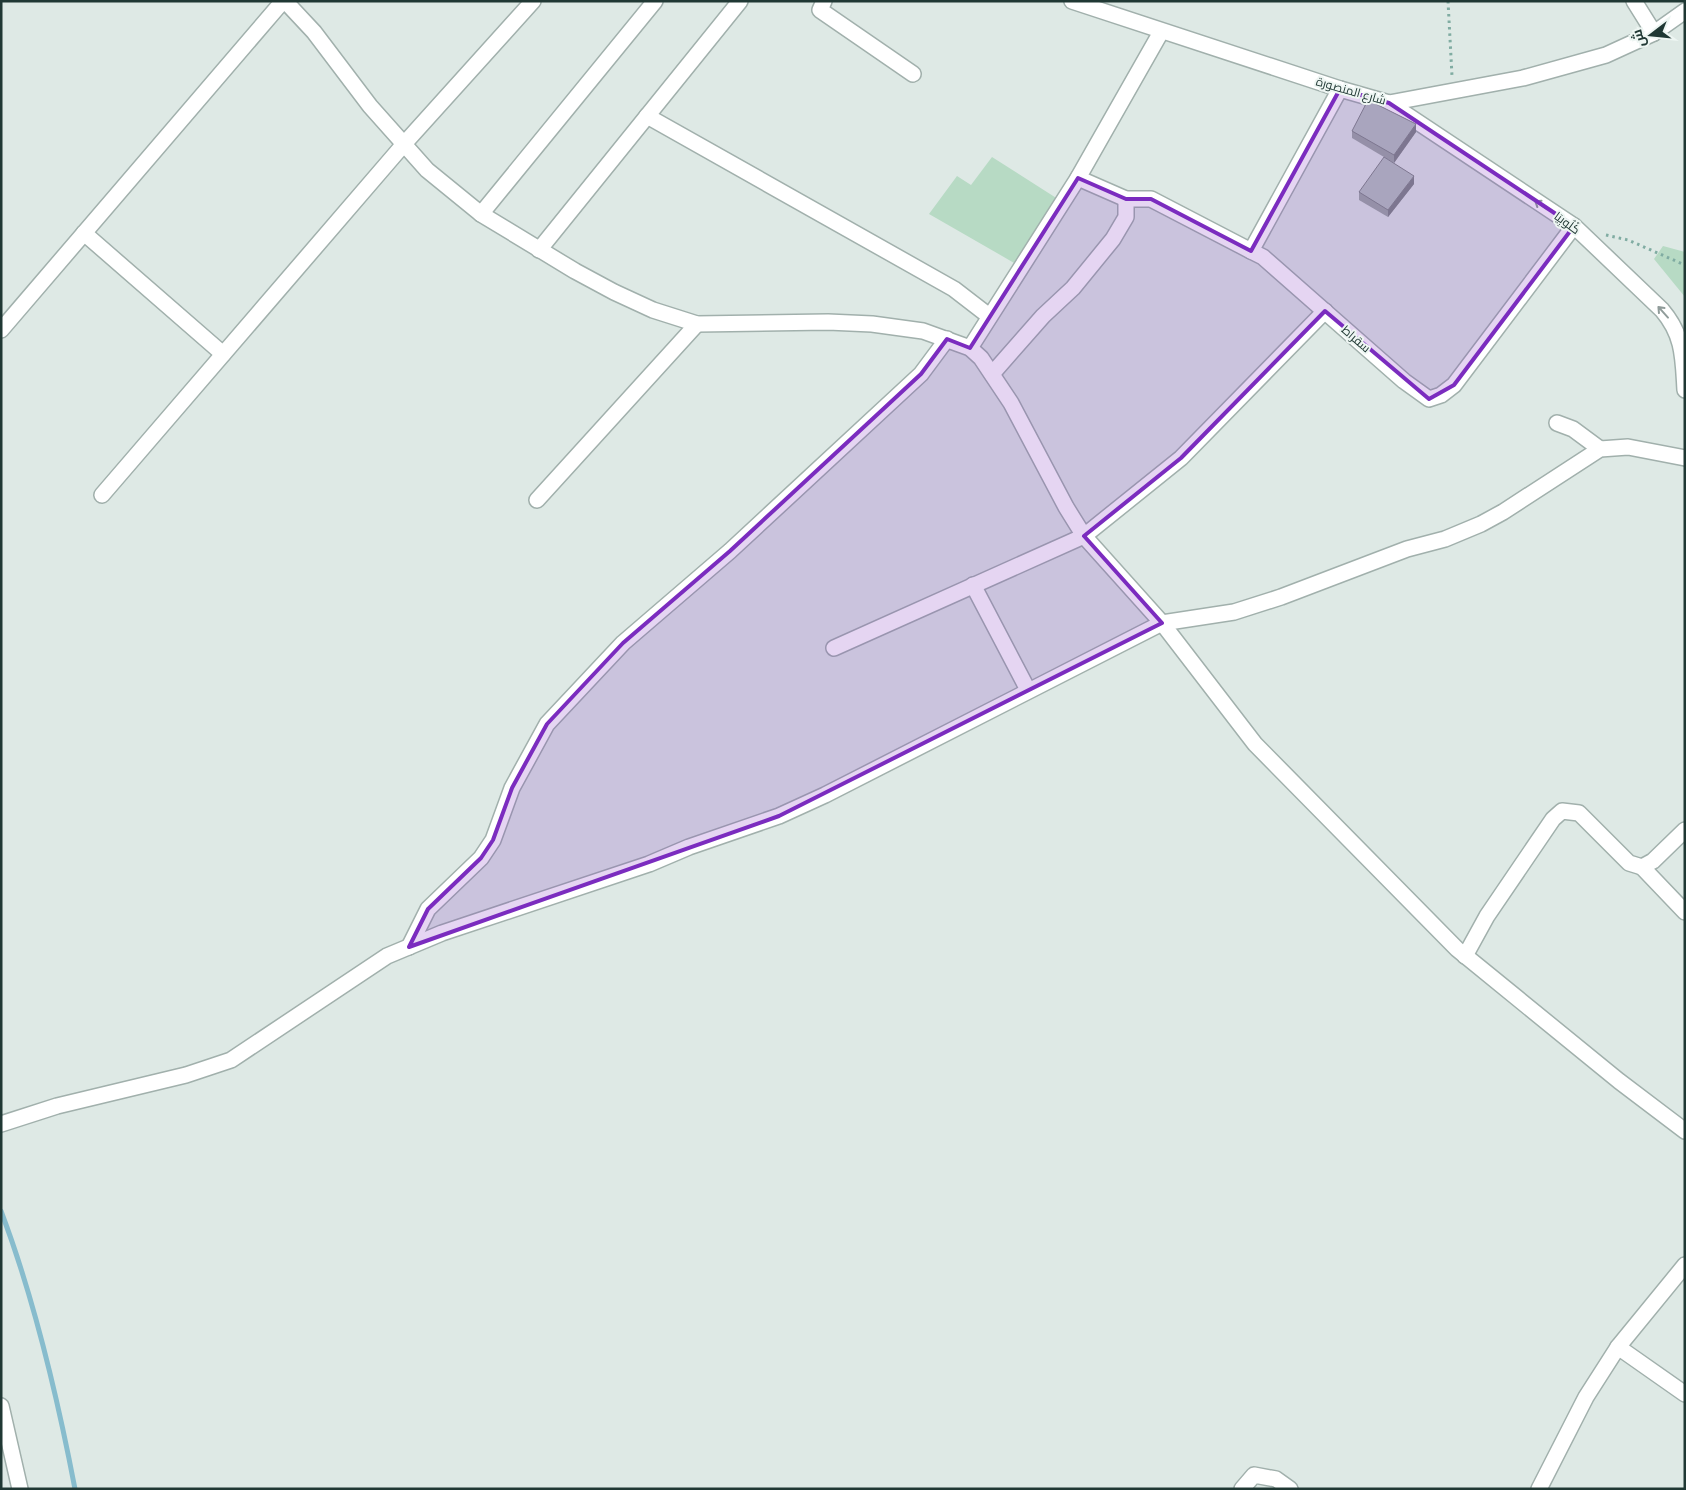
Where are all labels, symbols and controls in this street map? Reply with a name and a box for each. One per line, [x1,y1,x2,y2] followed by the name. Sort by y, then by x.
[1626,10,1676,60] north arrow
[1627,27,1650,50] text: ش
[1314,73,1388,109] street label: شارع المنصورة
[1535,200,1549,210] one-way arrow
[1551,208,1583,237] street label: كْلُوبِيَا
[1657,305,1669,318] one-way arrow
[1339,322,1374,355] street label: سقراط

